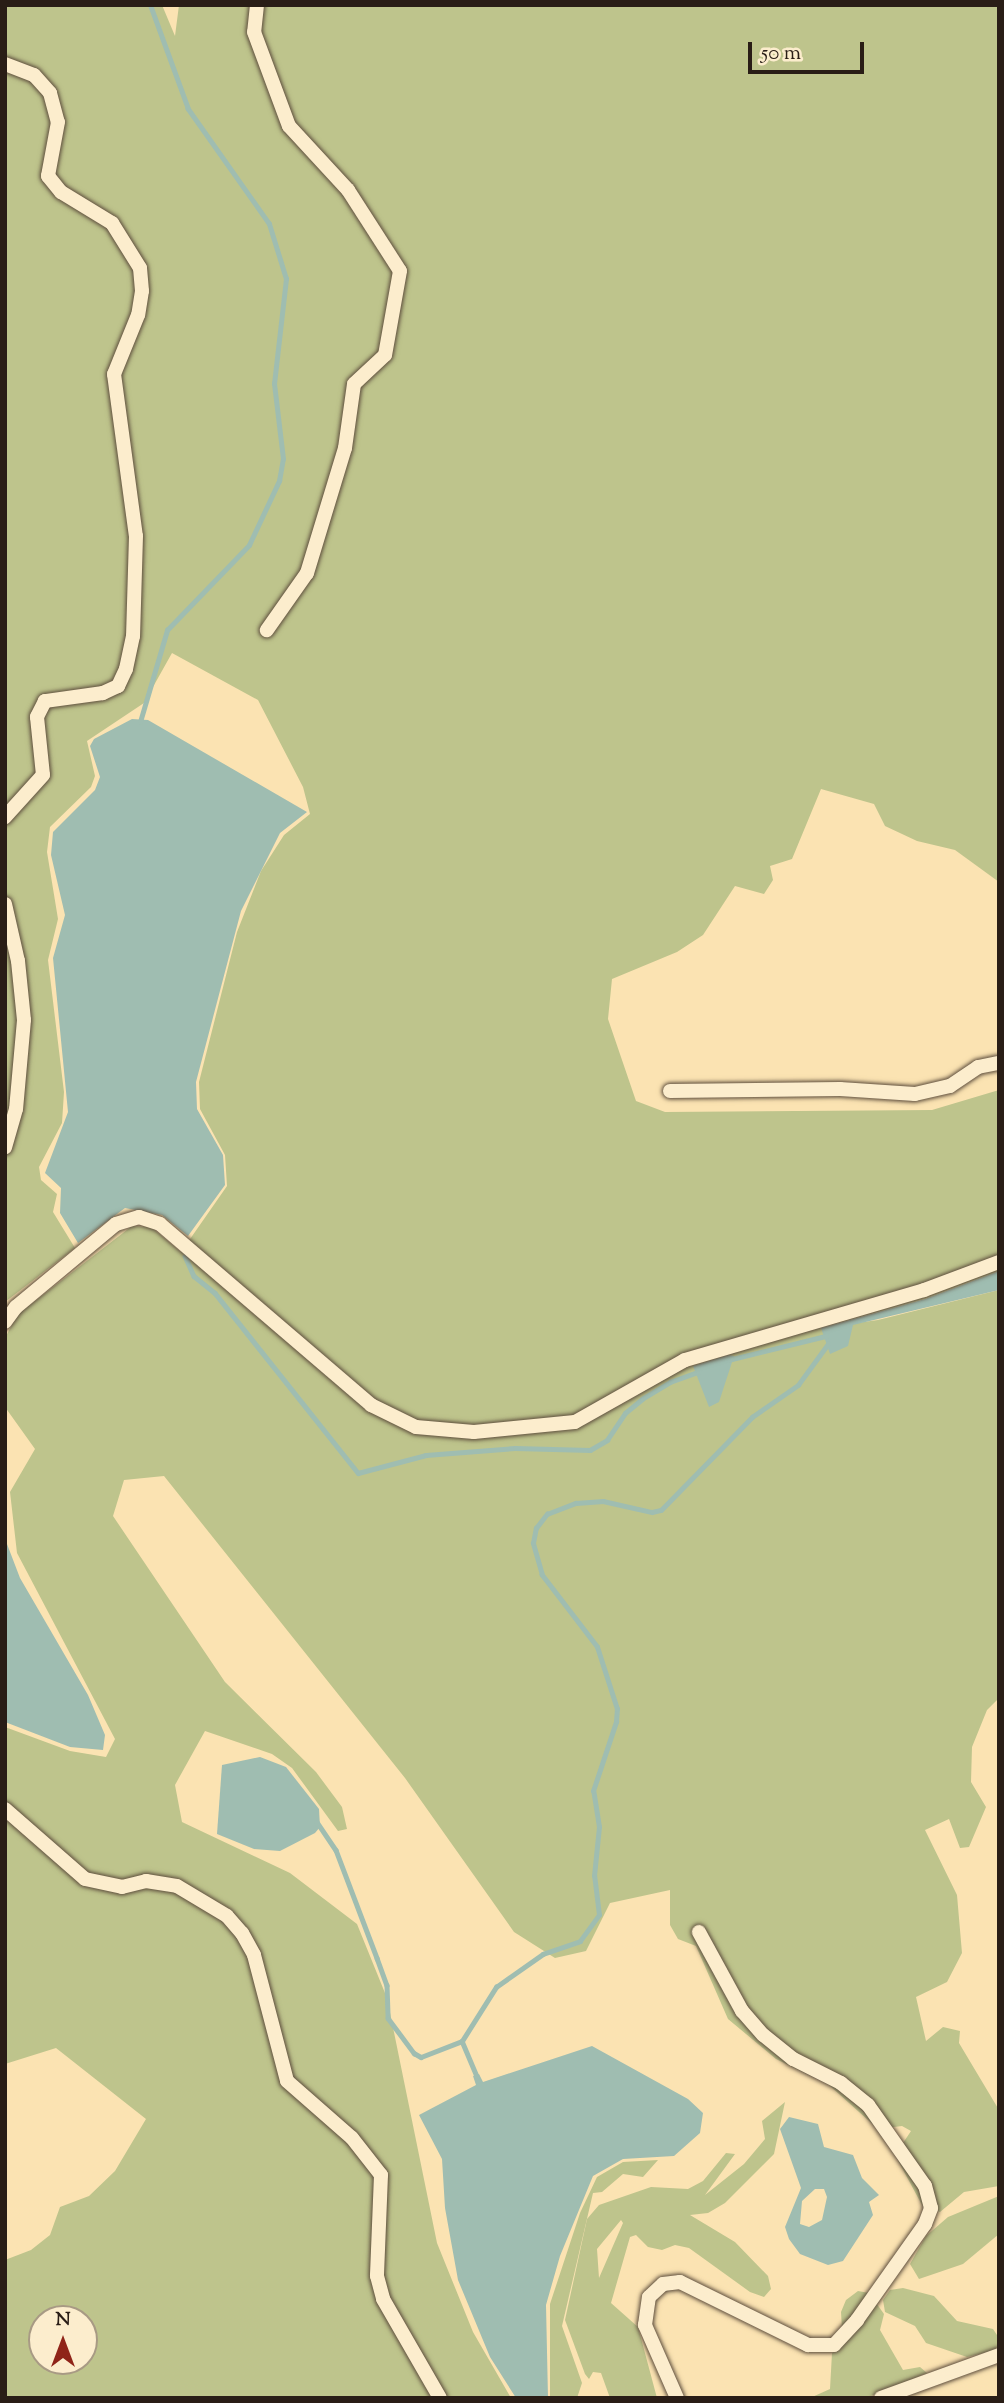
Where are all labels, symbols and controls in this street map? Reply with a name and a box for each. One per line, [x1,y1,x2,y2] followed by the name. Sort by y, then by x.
[752,28,867,72] scale bar
[761,39,801,69] text: 50 m
[28,2305,98,2375] north arrow
[55,2307,71,2334] text: N

